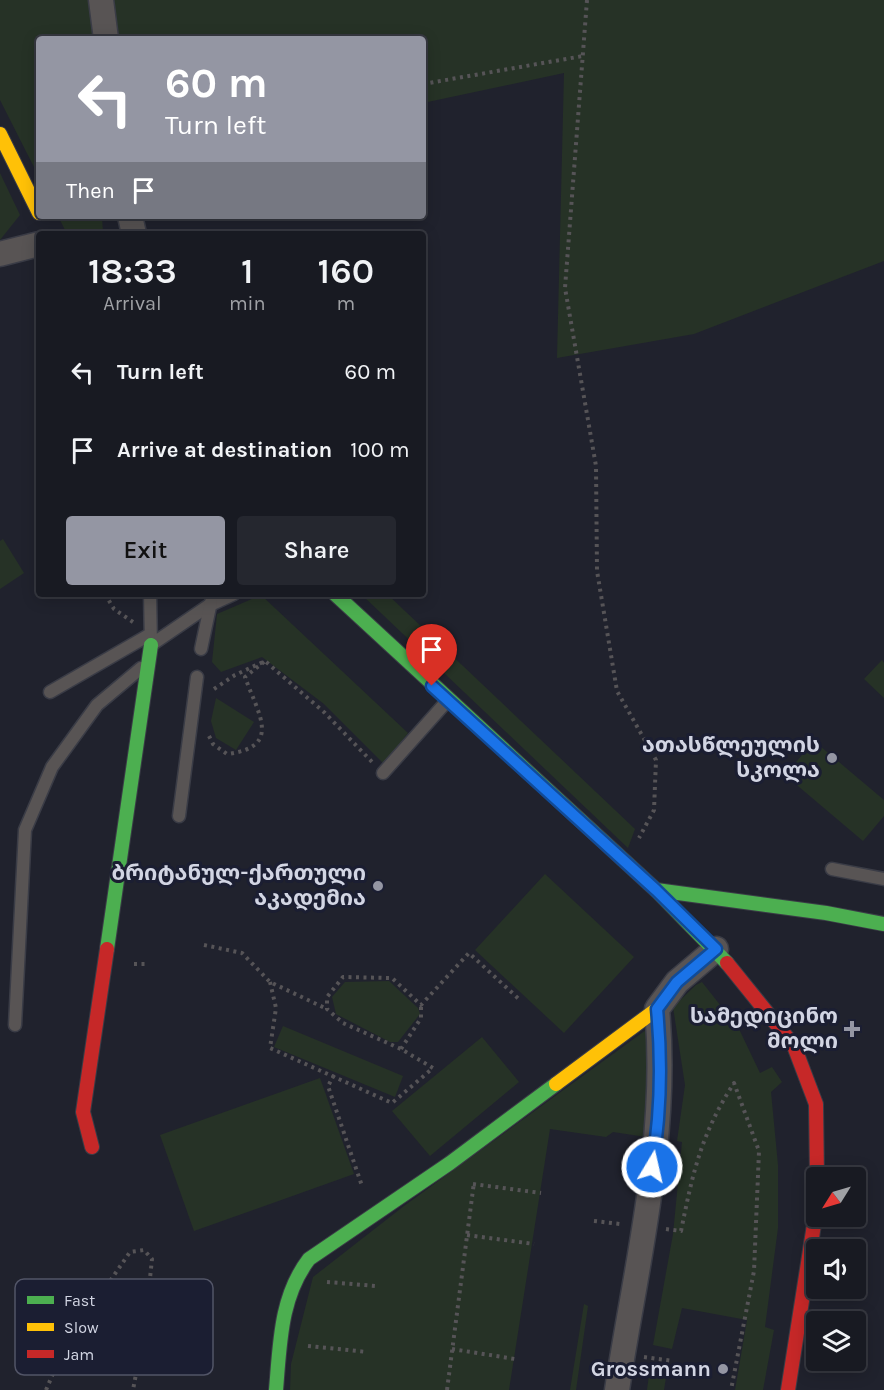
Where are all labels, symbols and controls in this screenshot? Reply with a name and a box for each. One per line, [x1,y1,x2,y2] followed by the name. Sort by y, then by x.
[165,58,268,108] text: 60 m
[66,60,144,138] icon: left
[165,109,266,141] text: Turn left
[127,174,160,207] icon: arrive
[66,178,115,204] text: Then
[88,250,177,292] text: 18:33
[241,250,254,292] text: 1
[318,250,374,292] text: 160
[103,292,162,315] text: Arrival
[229,292,266,315] text: min
[336,292,355,315] text: m
[66,356,99,389] icon: left
[117,359,204,385] text: Turn left
[345,359,396,385] text: 60 m
[66,434,99,467] icon: arrive
[117,437,332,463] text: Arrive at destination
[350,437,410,463] text: 100 m
[66,516,225,585] button: Exit
[237,516,396,585] button: Share
[406,624,457,686] pin
[415,633,448,666] icon: arrive
[642,732,820,783] place label: ათასწლეულის სკოლა
[825,751,839,765] marker: ათასწლეულის სკოლა
[111,860,366,911] place label: ბრიტანულ-ქართული აკადემია
[371,879,385,893] marker: ბრიტანულ-ქართული აკადემია
[690,1003,838,1054] place label: სამედიცინო მოლი
[843,1020,861,1038] marker: სამედიცინო მოლი
[620,1135,684,1199] position arrow
[806,1167,866,1227] north arrow
[806,1167,866,1371] map controls
[806,1239,866,1299] button: sound
[15,1279,213,1375] legend
[64,1291,95,1310] text: Fast
[806,1311,866,1371] button: layers
[64,1318,99,1337] text: Slow
[64,1345,94,1364] text: Jam
[591,1356,711,1382] place label: Grossmann
[716,1362,730,1376] marker: Grossmann

